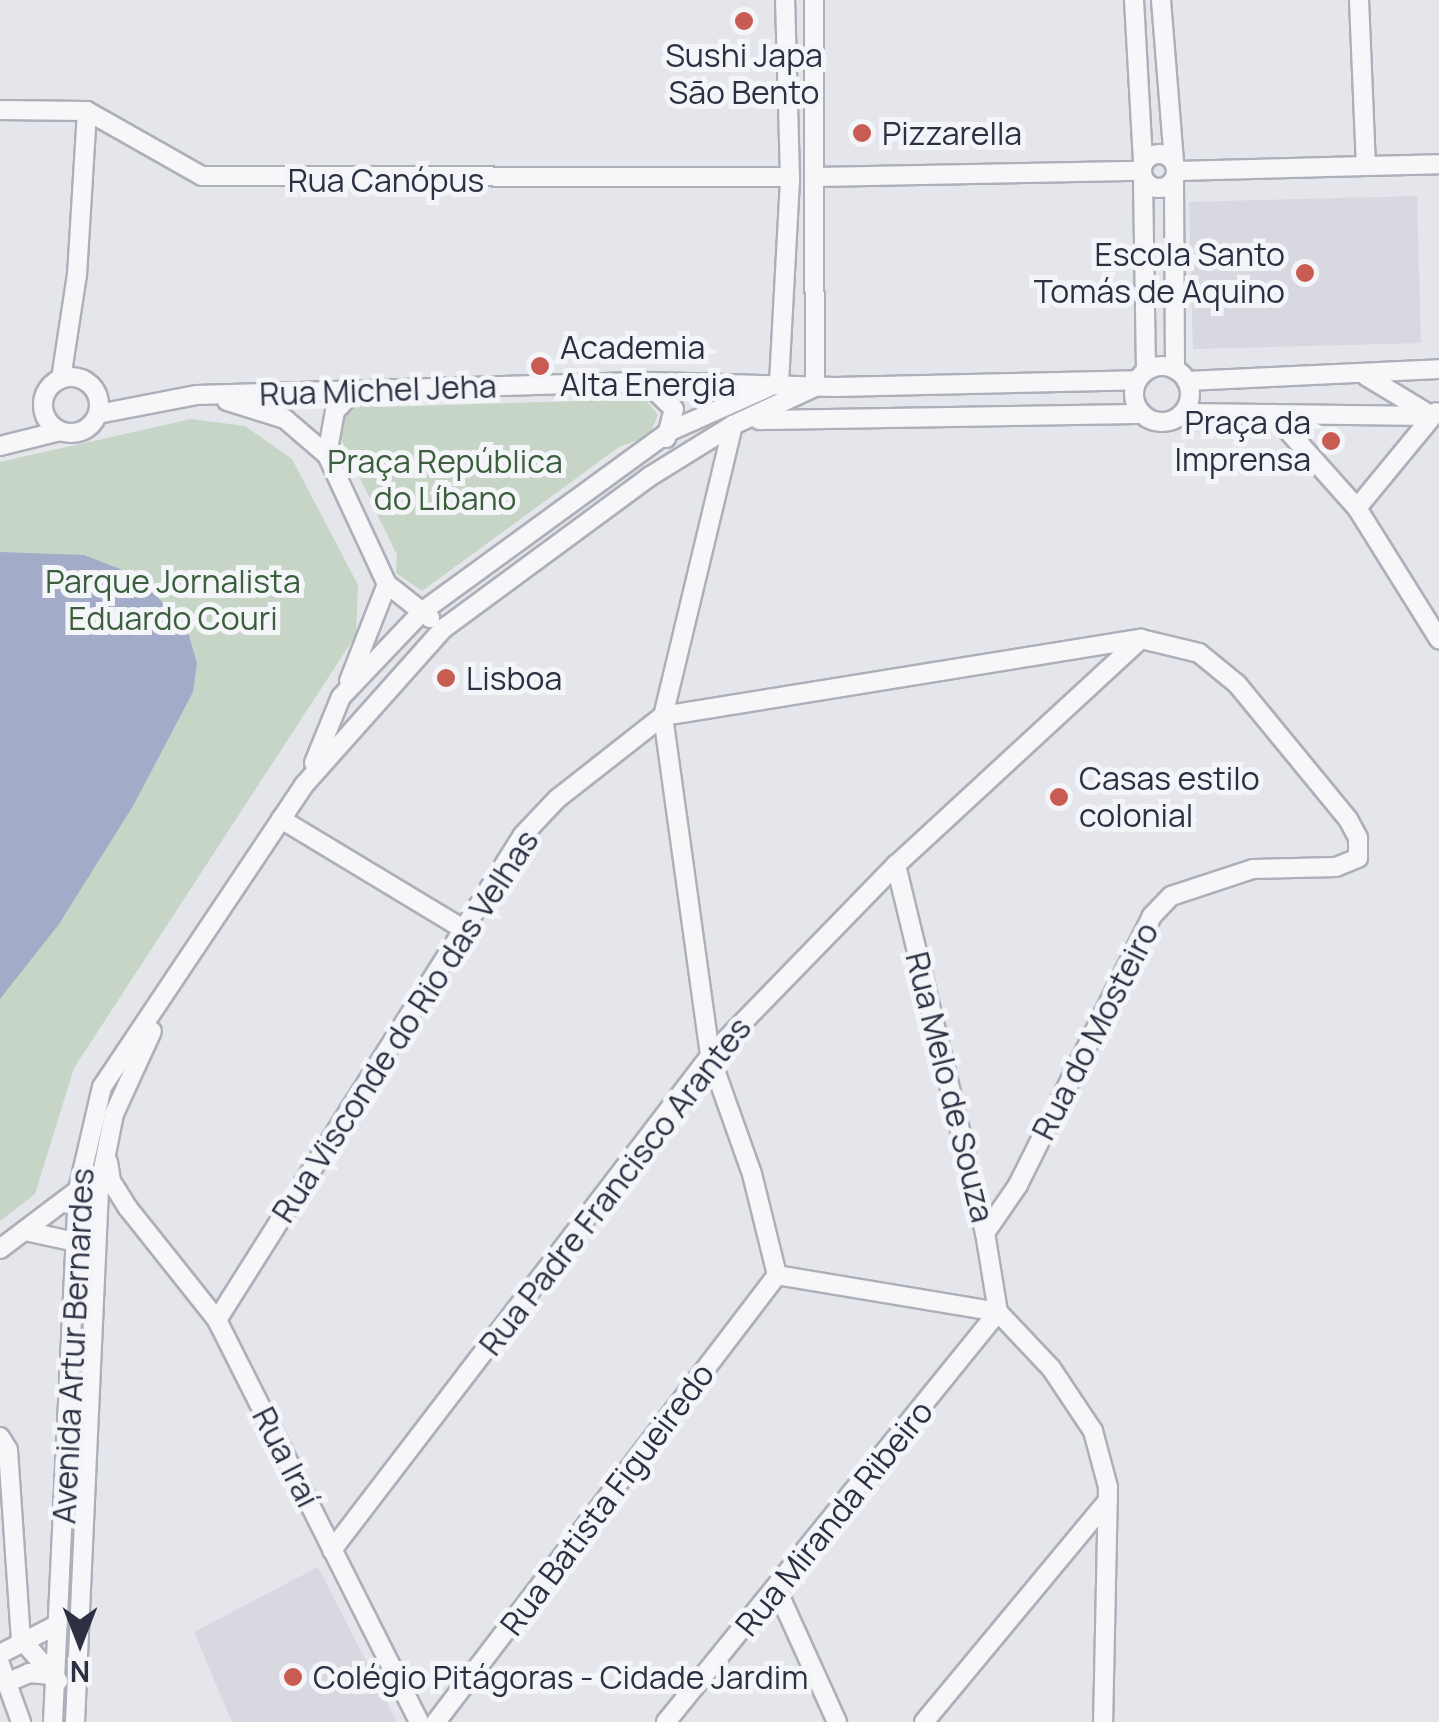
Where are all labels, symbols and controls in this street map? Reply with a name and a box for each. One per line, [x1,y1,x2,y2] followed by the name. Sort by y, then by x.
[733,10,755,32] marker: Sushi Japa São Bento
[665,37,823,112] place label: Sushi Japa São Bento
[882,114,1022,152] place label: Pizzarella
[851,122,873,144] marker: Pizzarella
[288,161,484,199] street label: Rua Canópus
[1034,236,1285,311] place label: Escola Santo Tomás de Aquino
[1294,262,1316,284] marker: Escola Santo Tomás de Aquino
[560,329,736,404] place label: Academia Alta Energia
[529,355,551,377] marker: Academia Alta Energia
[259,367,497,413] street label: Rua Michel Jeha
[1174,404,1311,479] place label: Praça da Imprensa
[1320,430,1342,452] marker: Praça da Imprensa
[327,443,563,518] park label: Praça República do Líbano
[45,563,301,638] park label: Parque Jornalista Eduardo Couri
[466,659,562,697] place label: Lisboa
[435,667,457,689] marker: Lisboa
[1079,760,1260,835] place label: Casas estilo colonial
[1048,786,1070,808] marker: Casas estilo colonial
[264,823,546,1229] street label: Rua Visconde do Rio das Velhas
[1024,916,1166,1146] street label: Rua do Mosteiro
[898,948,1002,1226] street label: Rua Melo de Souza
[471,1009,759,1363] street label: Rua Padre Francisco Arantes
[45,1167,101,1525] street label: Avenida Artur Bernardes
[492,1356,722,1642] street label: Rua Batista Figueiredo
[727,1393,941,1643] street label: Rua Miranda Ribeiro
[245,1401,327,1513] street label: Rua Iraí
[30,1592,130,1692] north arrow
[70,1653,90,1691] text: N
[313,1658,808,1696] place label: Colégio Pitágoras - Cidade Jardim
[282,1666,304,1688] marker: Colégio Pitágoras - Cidade Jardim

